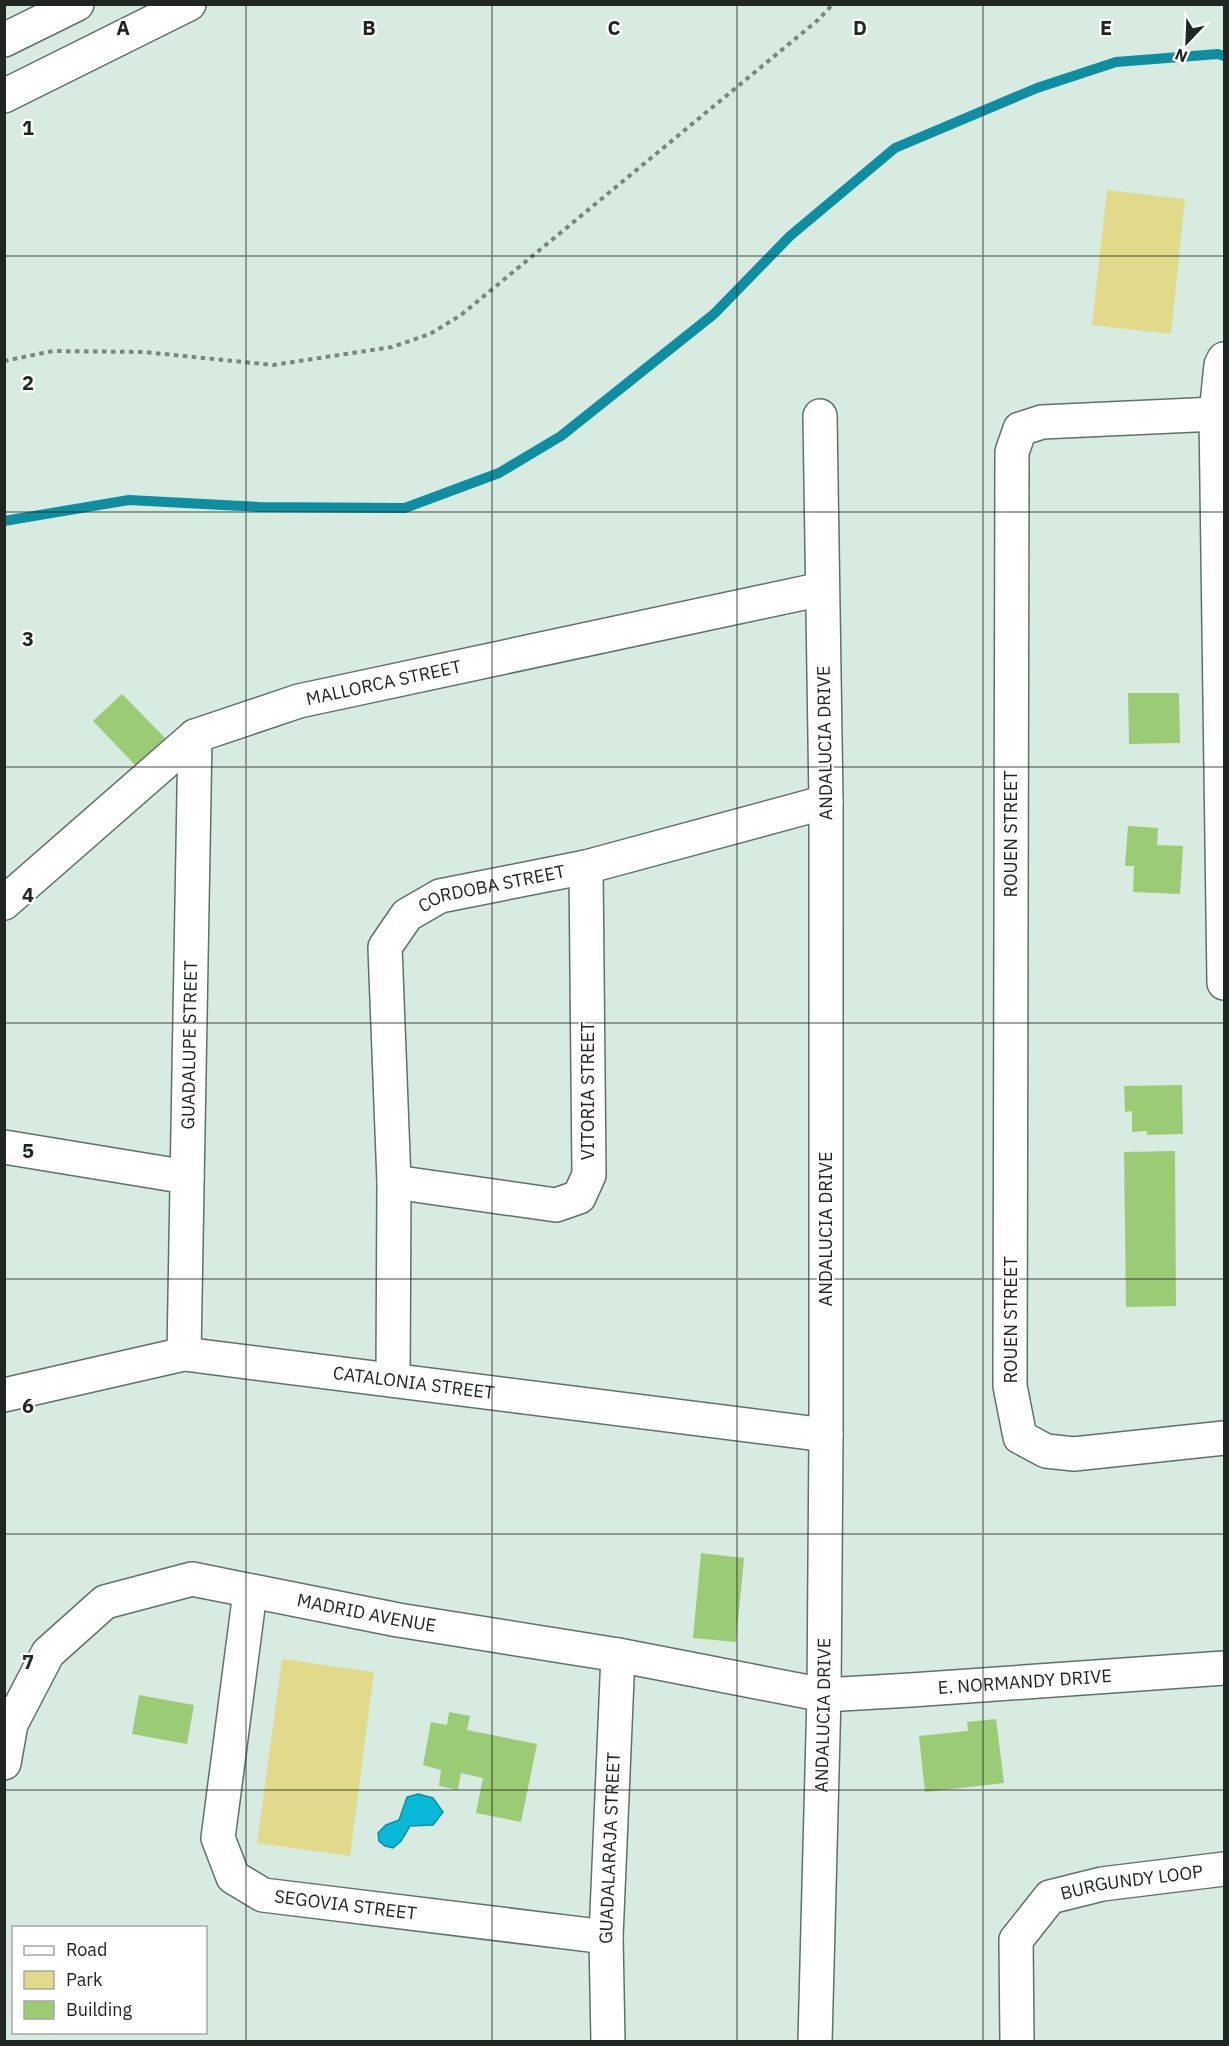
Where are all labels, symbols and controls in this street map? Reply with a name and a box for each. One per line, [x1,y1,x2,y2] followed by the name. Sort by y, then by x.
[1157,12,1217,72] north arrow
[116,14,130,41] text: A
[362,14,376,41] text: B
[607,14,621,41] text: C
[853,14,867,41] text: D
[1100,14,1112,41] text: E
[1172,44,1190,67] text: N
[22,114,34,141] text: 1
[22,369,34,396] text: 2
[22,625,34,652] text: 3
[304,655,463,710] street label: MALLORCA STREET
[812,665,837,821] street label: ANDALUCIA DRIVE
[999,770,1022,898] street label: ROUEN STREET
[414,859,567,917] street label: CORDOBA STREET
[22,881,34,908] text: 4
[176,960,202,1130] street label: GUADALUPE STREET
[576,1022,599,1160] street label: VITORIA STREET
[22,1137,34,1164] text: 5
[814,1152,837,1306] street label: ANDALUCIA DRIVE
[999,1256,1022,1384] street label: ROUEN STREET
[332,1361,496,1404] street label: CATALONIA STREET
[22,1392,34,1419] text: 6
[295,1588,438,1637] street label: MADRID AVENUE
[809,1638,835,1793] street label: ANDALUCIA DRIVE
[22,1648,34,1675] text: 7
[937,1664,1112,1699] street label: E. NORMANDY DRIVE
[594,1752,625,1944] street label: GUADALARAJA STREET
[1058,1860,1204,1905] street label: BURGUNDY LOOP
[273,1884,418,1925] street label: SEGOVIA STREET
[12,1926,207,2034] legend
[66,1938,107,1961] text: Road
[66,1968,103,1991] text: Park
[66,1998,133,2021] text: Building

